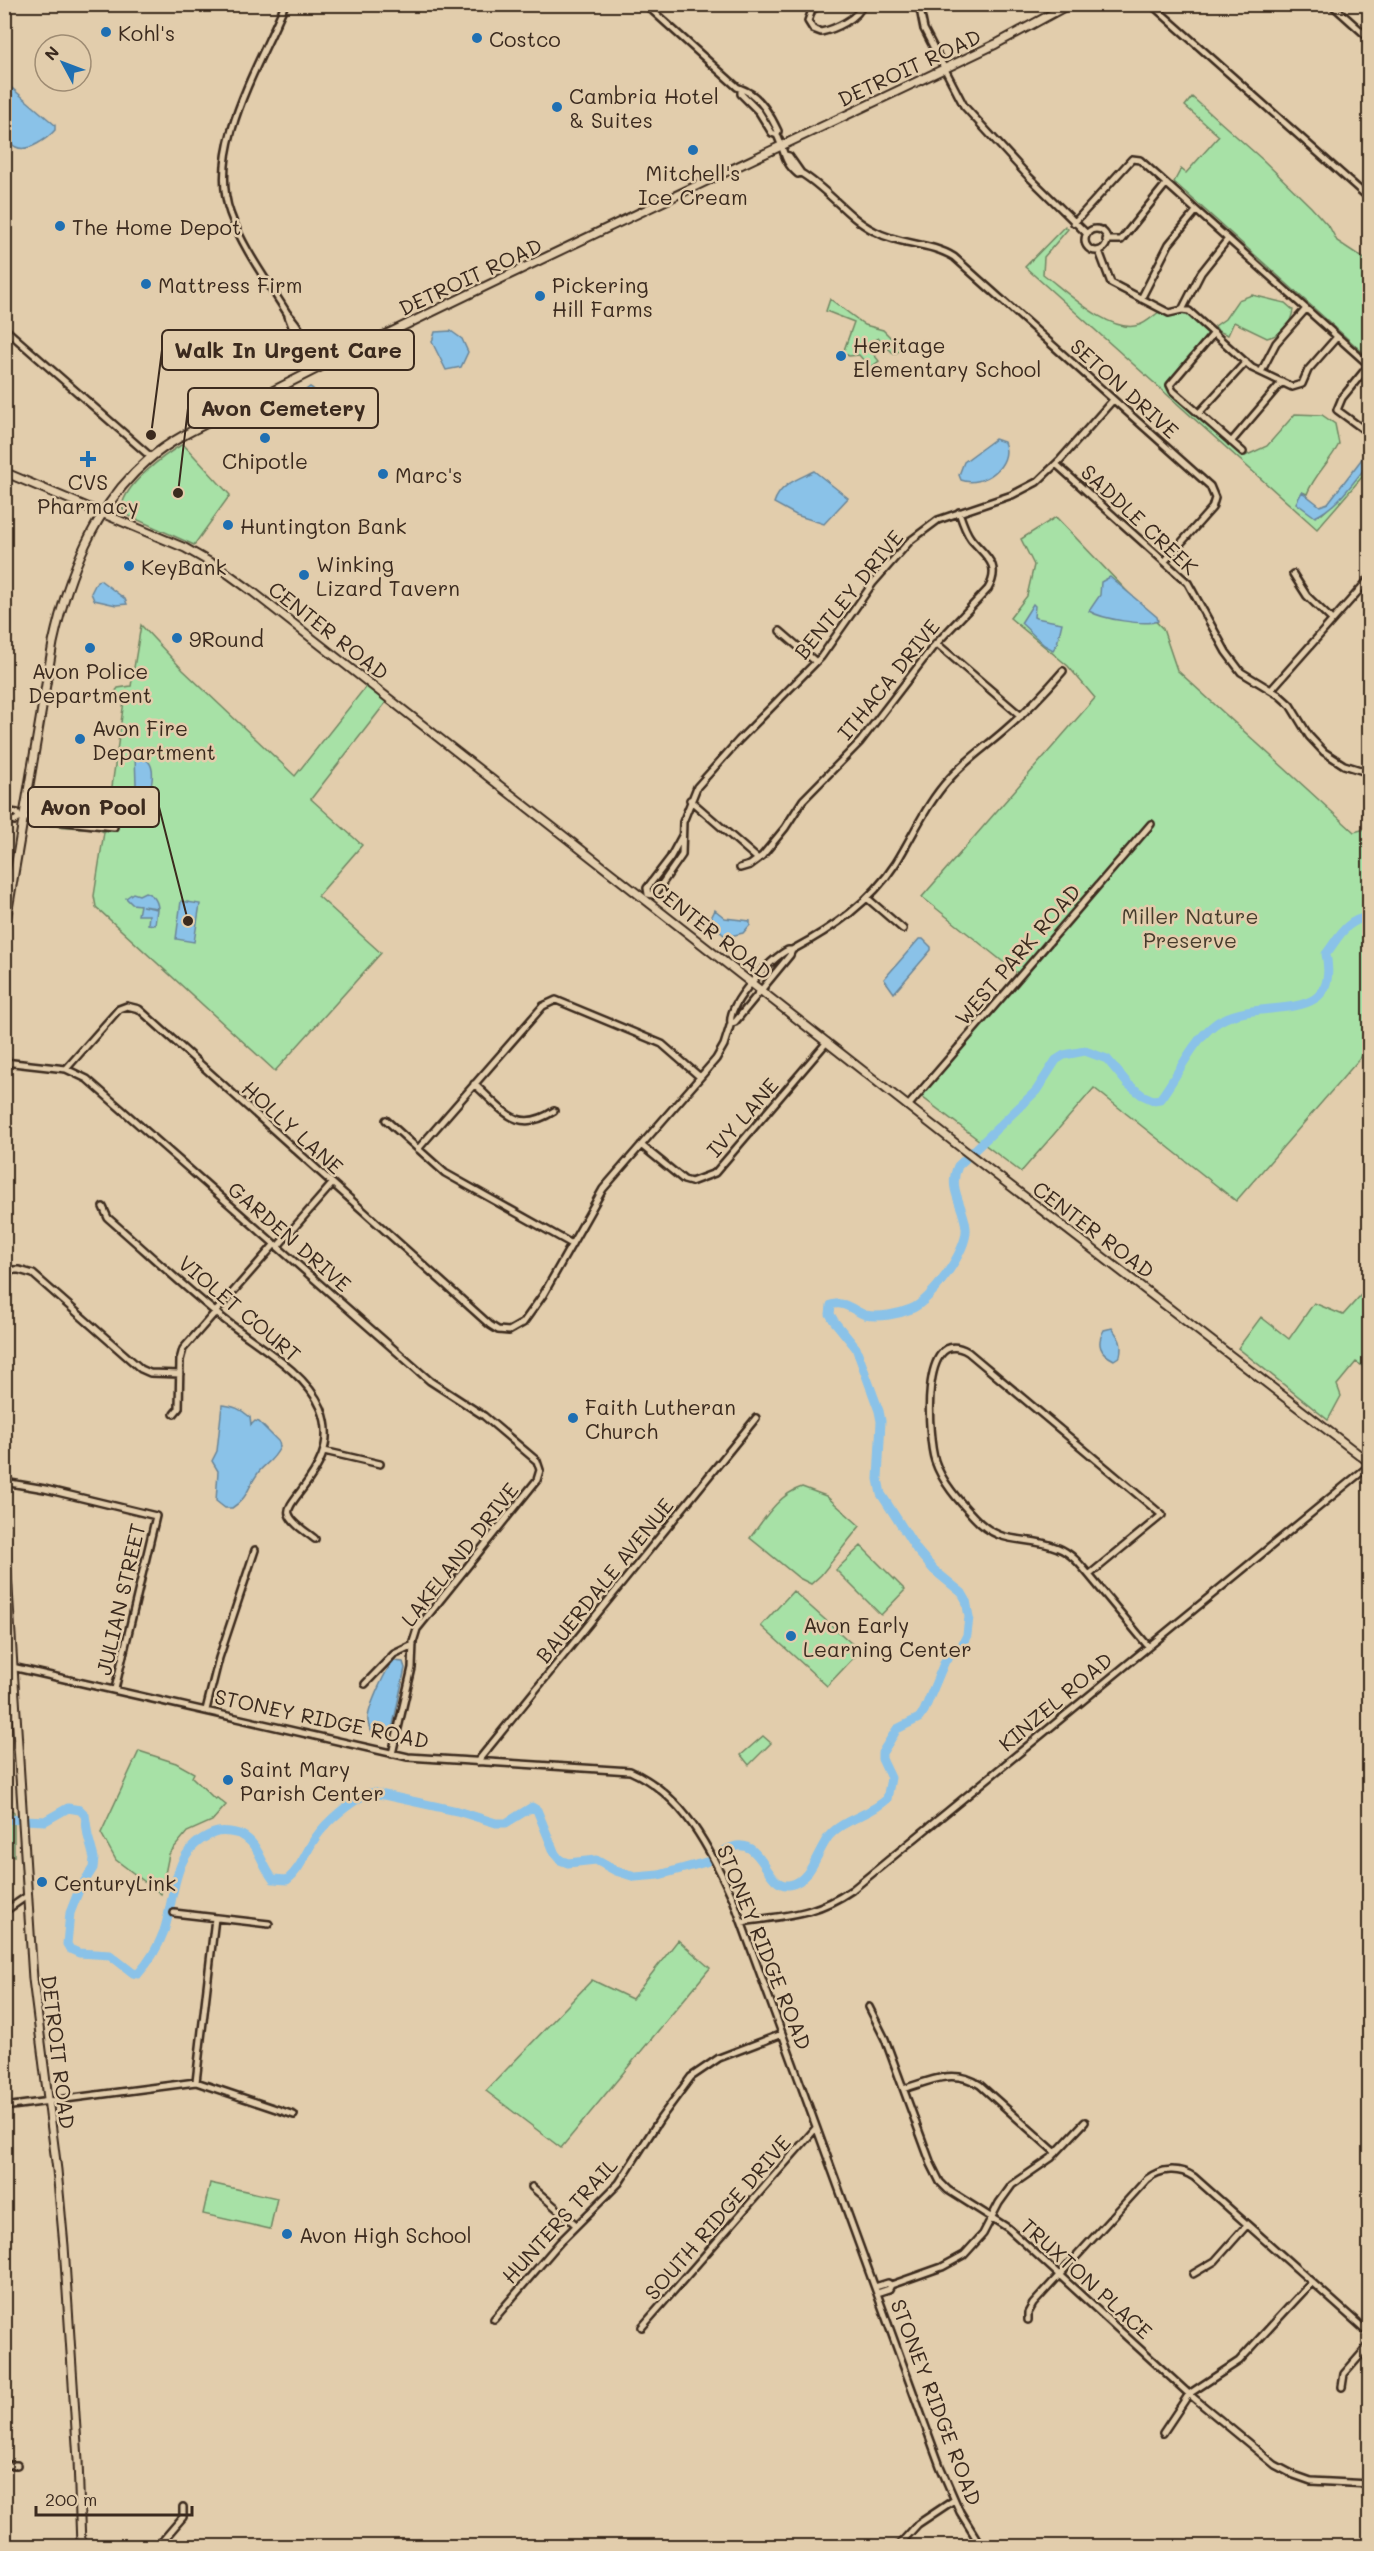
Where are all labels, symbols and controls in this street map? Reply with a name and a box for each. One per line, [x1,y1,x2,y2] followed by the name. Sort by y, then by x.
[118,19,175,46] place label: Kohl's
[833,22,985,112] street label: DETROIT ROAD
[99,25,113,39] marker: Kohl's
[489,25,561,52] place label: Costco
[470,31,484,45] marker: Costco
[33,33,93,93] north arrow
[39,41,63,64] text: N
[569,82,719,133] place label: Cambria Hotel & Suites
[550,100,564,114] marker: Cambria Hotel & Suites
[686,143,700,157] marker: Mitchell's Ice Cream
[638,159,748,210] place label: Mitchell's Ice Cream
[72,213,241,240] place label: The Home Depot
[53,219,67,233] marker: The Home Depot
[394,231,546,321] street label: DETROIT ROAD
[158,271,302,298] place label: Mattress Firm
[552,271,653,322] place label: Pickering Hill Farms
[139,277,153,291] marker: Mattress Firm
[533,289,547,303] marker: Pickering Hill Farms
[162,330,414,370] callout: Walk In Urgent Care
[853,331,1041,382] place label: Heritage Elementary School
[1065,332,1185,444] street label: SETON DRIVE
[174,335,402,364] text: Walk In Urgent Care
[834,349,848,363] marker: Heritage Elementary School
[188,388,378,428] callout: Avon Cemetery
[200,393,366,422] text: Avon Cemetery
[258,431,272,445] marker: Chipotle
[222,447,308,474] place label: Chipotle
[81,452,95,466] marker: CVS Pharmacy
[1076,458,1204,580] street label: SADDLE CREEK
[395,461,463,488] place label: Marc's
[376,467,390,481] marker: Marc's
[37,468,139,519] place label: CVS Pharmacy
[240,512,407,539] place label: Huntington Bank
[221,518,235,532] marker: Huntington Bank
[788,524,908,664] street label: BENTLEY DRIVE
[316,550,460,601] place label: Winking Lizard Tavern
[141,553,227,580] place label: KeyBank
[122,559,136,573] marker: KeyBank
[297,568,311,582] marker: Winking Lizard Tavern
[263,575,395,685] street label: CENTER ROAD
[831,613,945,745] street label: ITHACA DRIVE
[189,625,264,652] place label: 9Round
[170,631,184,645] marker: 9Round
[83,641,97,655] marker: Avon Police Department
[28,657,152,708] place label: Avon Police Department
[92,714,216,765] place label: Avon Fire Department
[73,732,87,746] marker: Avon Fire Department
[28,787,159,827] callout: Avon Pool
[40,792,146,821] text: Avon Pool
[646,875,778,985] street label: CENTER ROAD
[948,878,1086,1030] street label: WEST PARK ROAD
[1122,902,1258,953] park label: Miller Nature Preserve
[700,1072,784,1162] street label: IVY LANE
[237,1074,349,1180] street label: HOLLY LANE
[1028,1174,1160,1284] street label: CENTER ROAD
[223,1175,357,1297] street label: GARDEN DRIVE
[173,1249,307,1367] street label: VIOLET COURT
[585,1393,736,1444] place label: Faith Lutheran Church
[566,1411,580,1425] marker: Faith Lutheran Church
[394,1477,524,1631] street label: LAKELAND DRIVE
[529,1492,679,1668] street label: BAUERDALE AVENUE
[89,1520,151,1678] street label: JULIAN STREET
[803,1611,972,1662] place label: Avon Early Learning Center
[784,1629,798,1643] marker: Avon Early Learning Center
[993,1646,1117,1756] street label: KINZEL ROAD
[212,1682,432,1754] street label: STONEY RIDGE ROAD
[240,1755,384,1806] place label: Saint Mary Parish Center
[221,1773,235,1787] marker: Saint Mary Parish Center
[712,1841,818,2053] street label: STONEY RIDGE ROAD
[54,1869,176,1896] place label: CenturyLink
[35,1875,49,1889] marker: CenturyLink
[36,1973,82,2131] street label: DETROIT ROAD
[638,2129,796,2305] street label: SOUTH RIDGE DRIVE
[495,2151,623,2289] street label: HUNTERS TRAIL
[1016,2212,1158,2344] street label: TRUXTON PLACE
[299,2221,472,2248] place label: Avon High School
[280,2227,294,2241] marker: Avon High School
[885,2295,989,2509] street label: STONEY RIDGE ROAD
[36,2479,192,2517] scale bar
[45,2487,97,2511] text: 200 m

